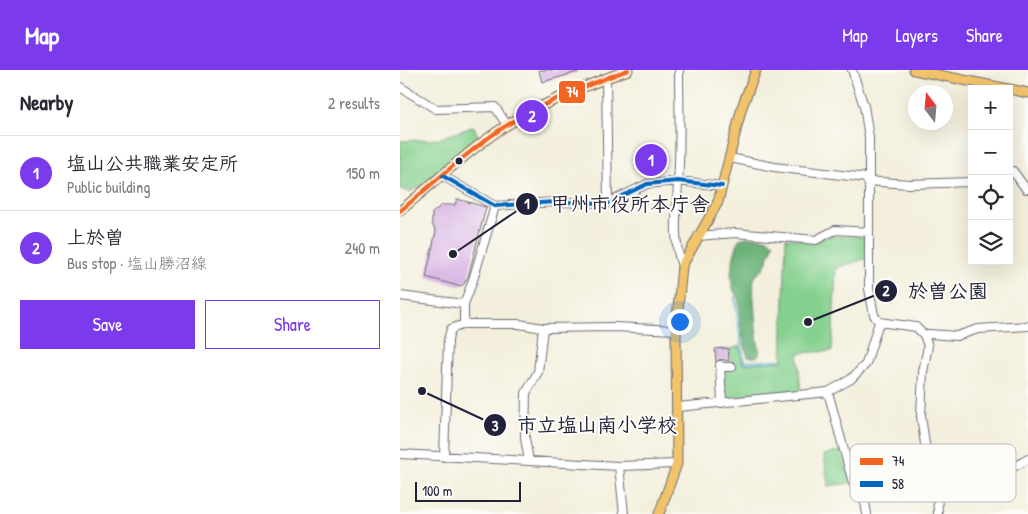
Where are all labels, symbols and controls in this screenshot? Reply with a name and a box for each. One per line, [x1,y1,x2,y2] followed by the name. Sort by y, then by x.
[25,19,59,51] text: Map
[842,23,868,48] text: Map
[896,23,938,48] text: Layers
[966,23,1003,48] text: Share
[558,80,586,104] line badge: 74
[565,82,579,101] text: 74
[908,85,953,130] north arrow
[968,85,1013,265] map controls
[968,85,1013,130] button: +
[20,88,73,117] text: Nearby
[328,92,380,114] text: 2 results
[516,97,548,135] pin: 2
[968,130,1013,175] button: −
[635,141,667,179] pin: 1
[67,150,238,176] text: 塩山公共職業安定所
[454,156,464,166] unlabelled marker
[33,162,39,184] text: 1
[346,162,380,184] text: 150 m
[968,175,1013,220] button: locate
[67,176,150,198] text: Public building
[515,187,720,222] callout: 甲州市役所本庁舎
[550,190,710,217] text: 甲州市役所本庁舎
[524,193,530,214] text: 1
[968,220,1013,265] button: layers
[67,224,124,250] text: 上於曽
[32,237,40,259] text: 2
[345,237,380,259] text: 240 m
[67,252,207,274] text: Bus stop · 塩山勝沼線
[873,273,998,308] callout: 於曽公園
[908,277,988,304] text: 於曽公園
[882,280,890,301] text: 2
[20,300,195,349] button: Save
[205,300,380,349] button: Share
[667,309,693,335] your location
[482,408,687,443] callout: 市立塩山南小学校
[517,411,677,438] text: 市立塩山南小学校
[492,415,499,436] text: 3
[850,444,1016,502] legend
[892,451,904,470] text: 74
[892,474,904,493] text: 58
[415,479,521,502] scale bar
[422,481,452,500] text: 100 m

